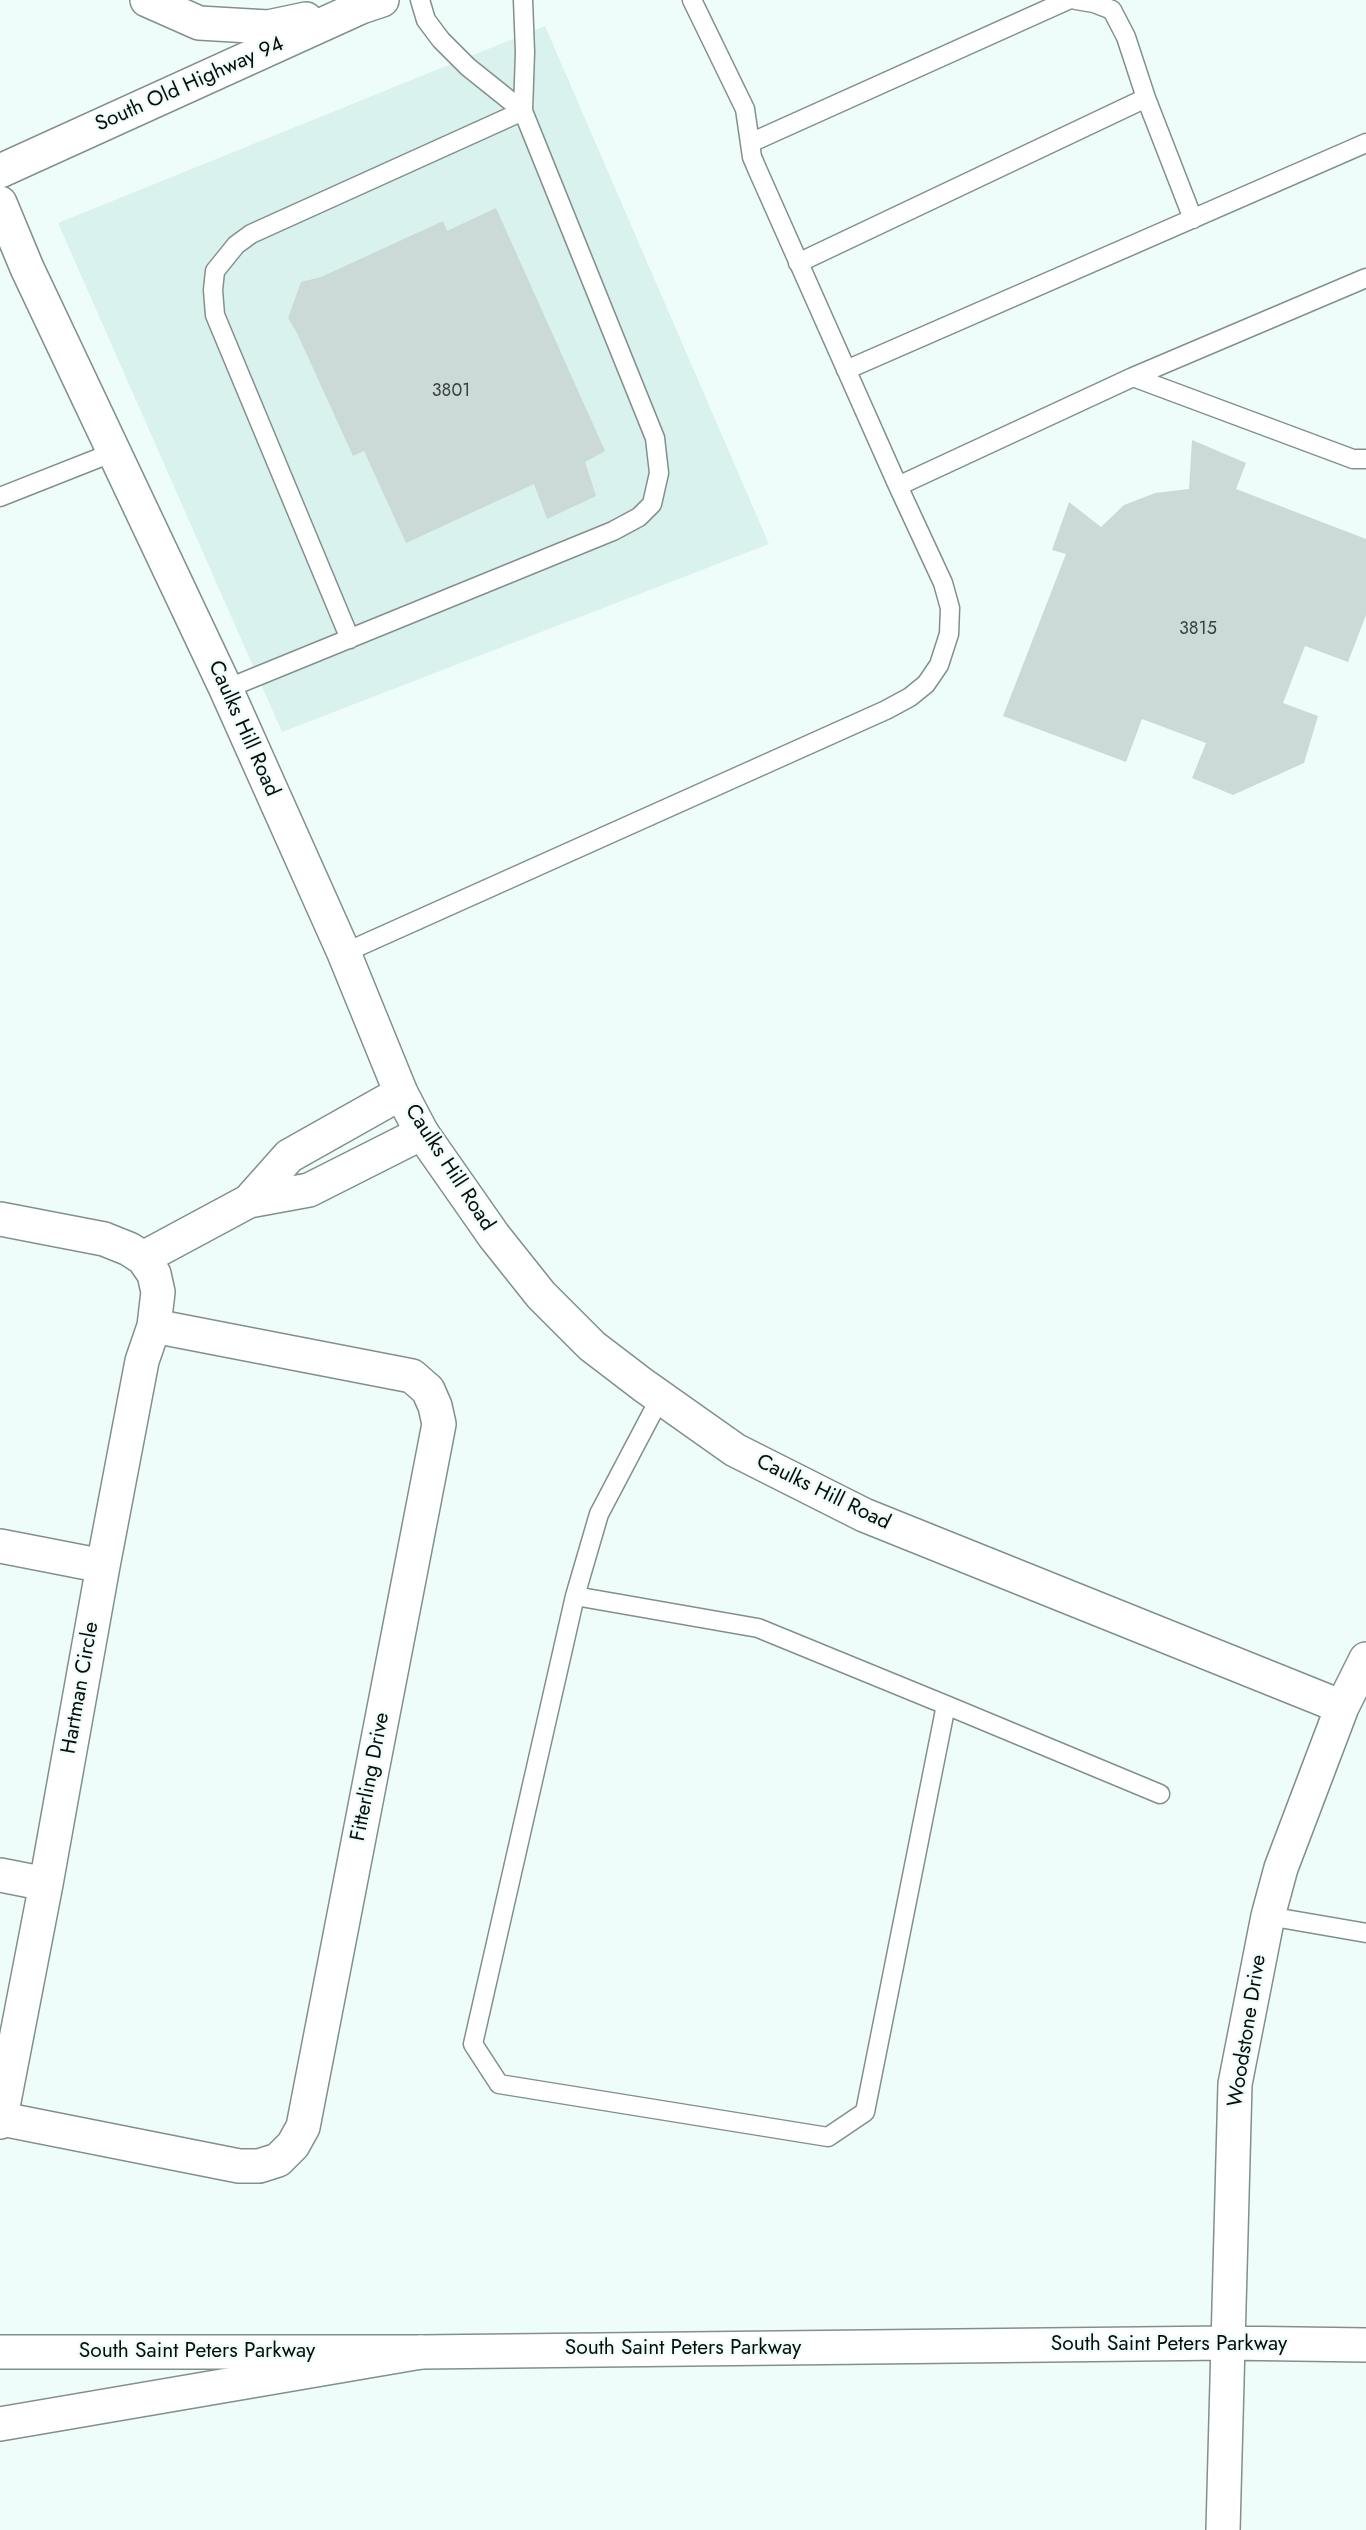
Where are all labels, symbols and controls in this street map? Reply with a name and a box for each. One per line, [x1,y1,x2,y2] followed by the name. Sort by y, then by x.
[92,32,288,138] street label: South Old Highway 94
[432,381,470,403] house number: 3801
[1179,619,1217,641] house number: 3815
[202,657,284,801] street label: Caulks Hill Road
[399,1100,499,1236] street label: Caulks Hill Road
[752,1450,894,1536] street label: Caulks Hill Road
[57,1620,105,1756] street label: Hartman Circle
[346,1711,396,1843] street label: Fitterling Drive
[1224,1953,1272,2109] street label: Woodstone Drive
[1051,2332,1287,2358] street label: South Saint Peters Parkway
[565,2336,801,2362] street label: South Saint Peters Parkway
[79,2339,315,2365] street label: South Saint Peters Parkway

